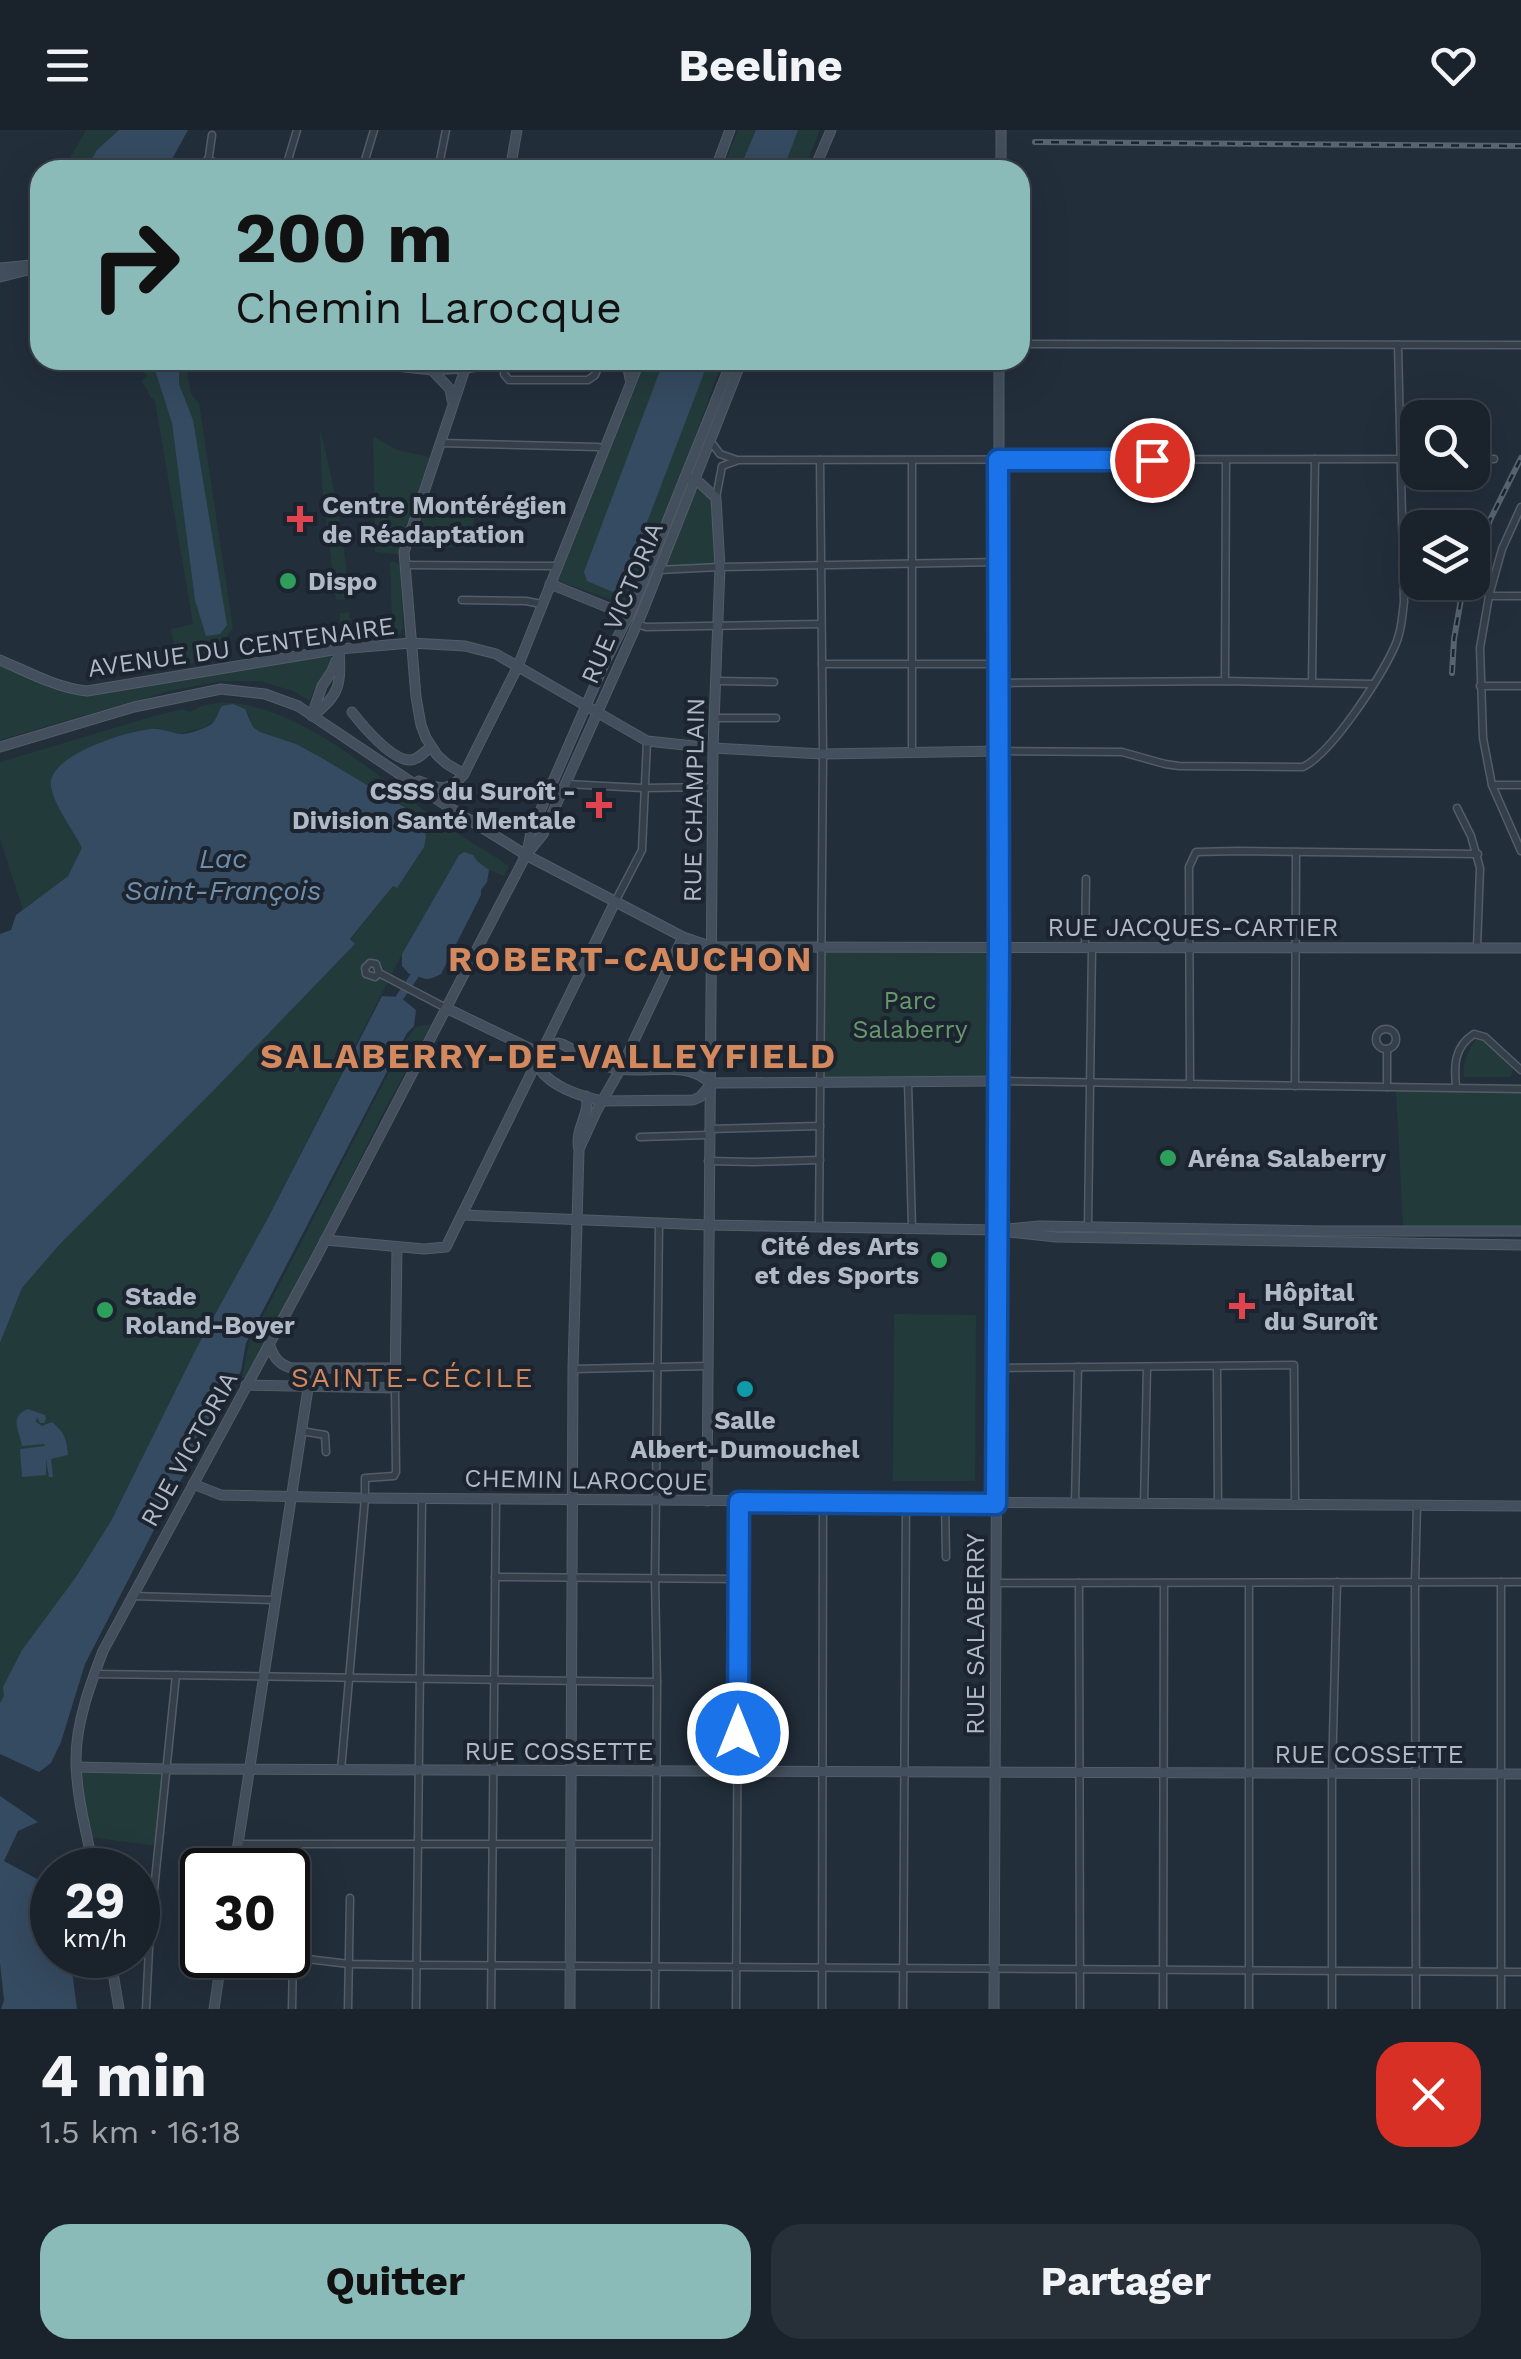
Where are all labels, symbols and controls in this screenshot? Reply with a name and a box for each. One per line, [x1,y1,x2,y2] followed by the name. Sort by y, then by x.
[40,38,95,93] icon: menu
[1426,38,1481,93] icon: heart
[678,39,843,92] text: Beeline
[235,197,453,279] text: 200 m
[70,200,200,330] icon: right
[235,281,622,334] text: Chemin Larocque
[1400,400,1490,600] map controls
[1400,400,1490,490] button: search
[1110,418,1195,503] pin
[1125,433,1180,488] icon: arrive
[322,491,567,549] place label: Centre Montérégien de Réadaptation
[287,506,313,532] marker: Centre Montérégien de Réadaptation
[1400,510,1490,600] button: layers
[575,518,669,688] street label: RUE VICTORIA
[308,567,377,596] place label: Dispo
[277,570,299,592] marker: Dispo
[86,611,396,683] street label: AVENUE DU CENTENAIRE
[678,697,710,903] street label: RUE CHAMPLAIN
[292,777,576,835] place label: CSSS du Suroît - Division Santé Mentale
[586,792,612,818] marker: CSSS du Suroît - Division Santé Mentale
[125,842,321,907] water label: Lac Saint-François
[1048,913,1338,942] street label: RUE JACQUES-CARTIER
[448,938,814,980] district label: ROBERT-CAUCHON
[852,986,968,1044] park label: Parc Salaberry
[260,1035,838,1077] district label: SALABERRY-DE-VALLEYFIELD
[1188,1144,1387,1173] place label: Aréna Salaberry
[1157,1147,1179,1169] marker: Aréna Salaberry
[755,1232,919,1290] place label: Cité des Arts et des Sports
[928,1249,950,1271] marker: Cité des Arts et des Sports
[1264,1278,1378,1336] place label: Hôpital du Suroît
[125,1282,295,1340] place label: Stade Roland-Boyer
[1229,1293,1255,1319] marker: Hôpital du Suroît
[94,1299,116,1321] marker: Stade Roland-Boyer
[291,1361,535,1394] district label: SAINTE-CÉCILE
[135,1367,243,1531] street label: RUE VICTORIA
[734,1378,756,1400] marker: Salle Albert-Dumouchel
[631,1406,860,1464] place label: Salle Albert-Dumouchel
[464,1463,708,1497] street label: CHEMIN LAROCQUE
[961,1532,990,1735] street label: RUE SALABERRY
[686,1681,790,1785] position arrow
[465,1737,653,1766] street label: RUE COSSETTE
[1275,1740,1463,1769] street label: RUE COSSETTE
[180,1848,310,1978] speed limit sign: 30
[65,1871,125,1930] text: 29
[63,1924,127,1953] text: km/h
[40,2040,207,2111] text: 4 min
[1376,2042,1481,2147] button: close
[40,2113,241,2151] text: 1.5 km · 16:18
[40,2224,751,2339] button: Quitter
[771,2224,1481,2339] button: Partager

